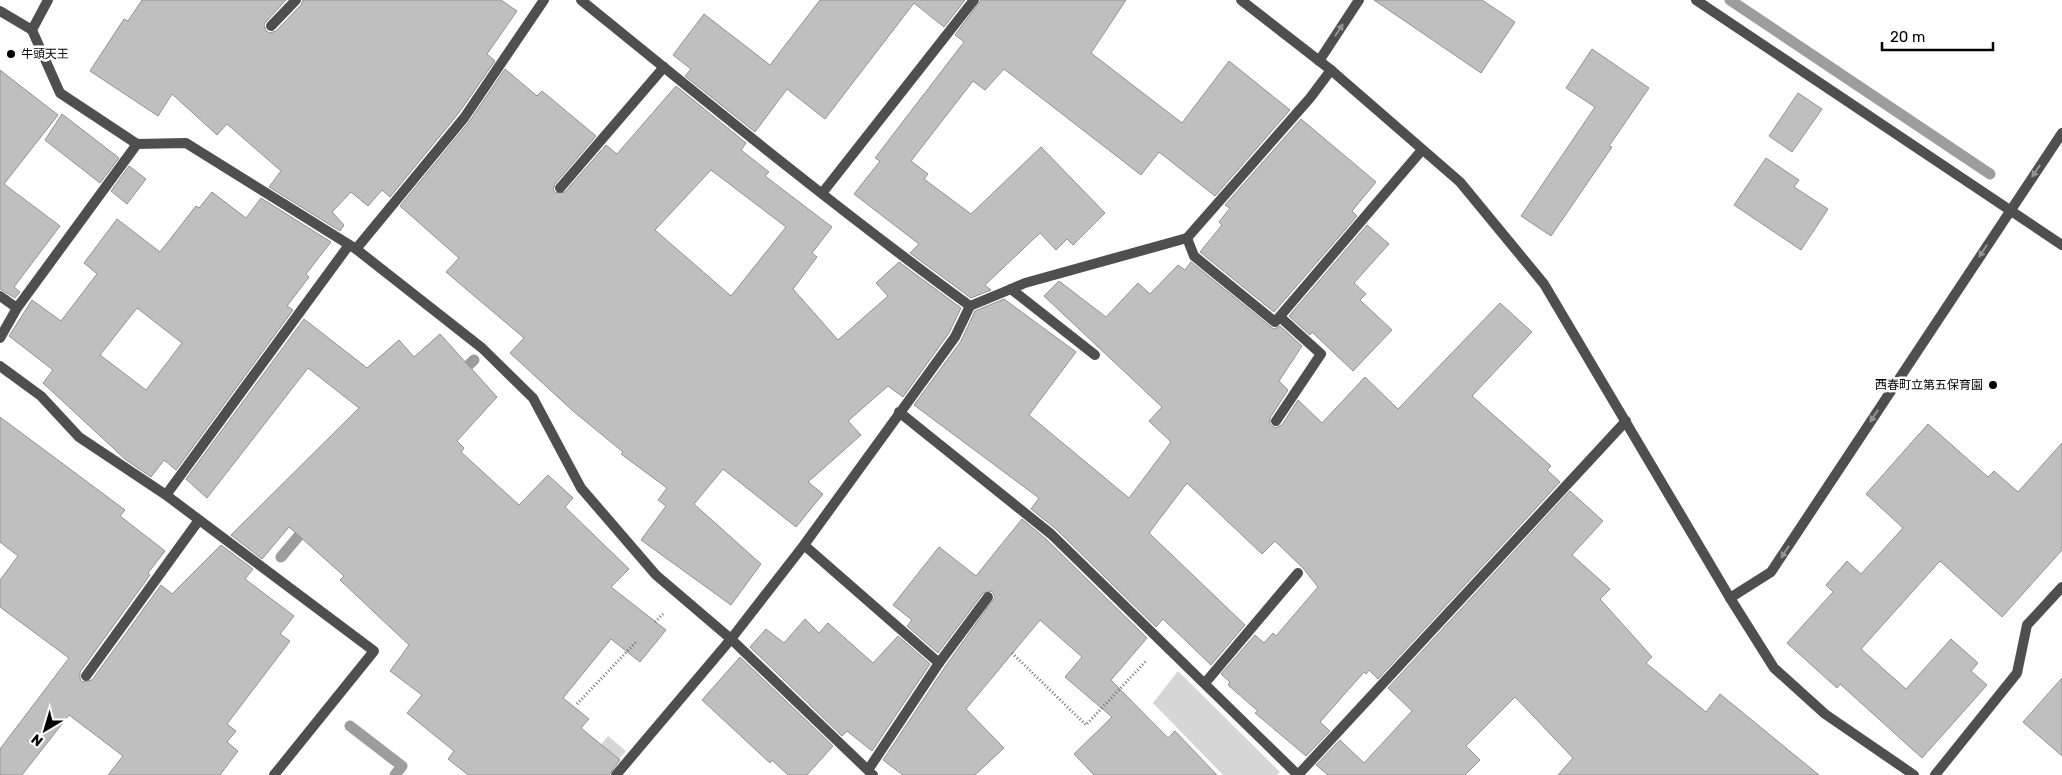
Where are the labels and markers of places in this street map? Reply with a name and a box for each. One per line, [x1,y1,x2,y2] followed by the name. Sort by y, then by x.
[21,47,69,61] place label: 牛頭天王
[5,48,17,60] marker: 牛頭天王
[1875,378,1983,392] place label: 西春町立第五保育園
[1987,379,1999,391] marker: 西春町立第五保育園

